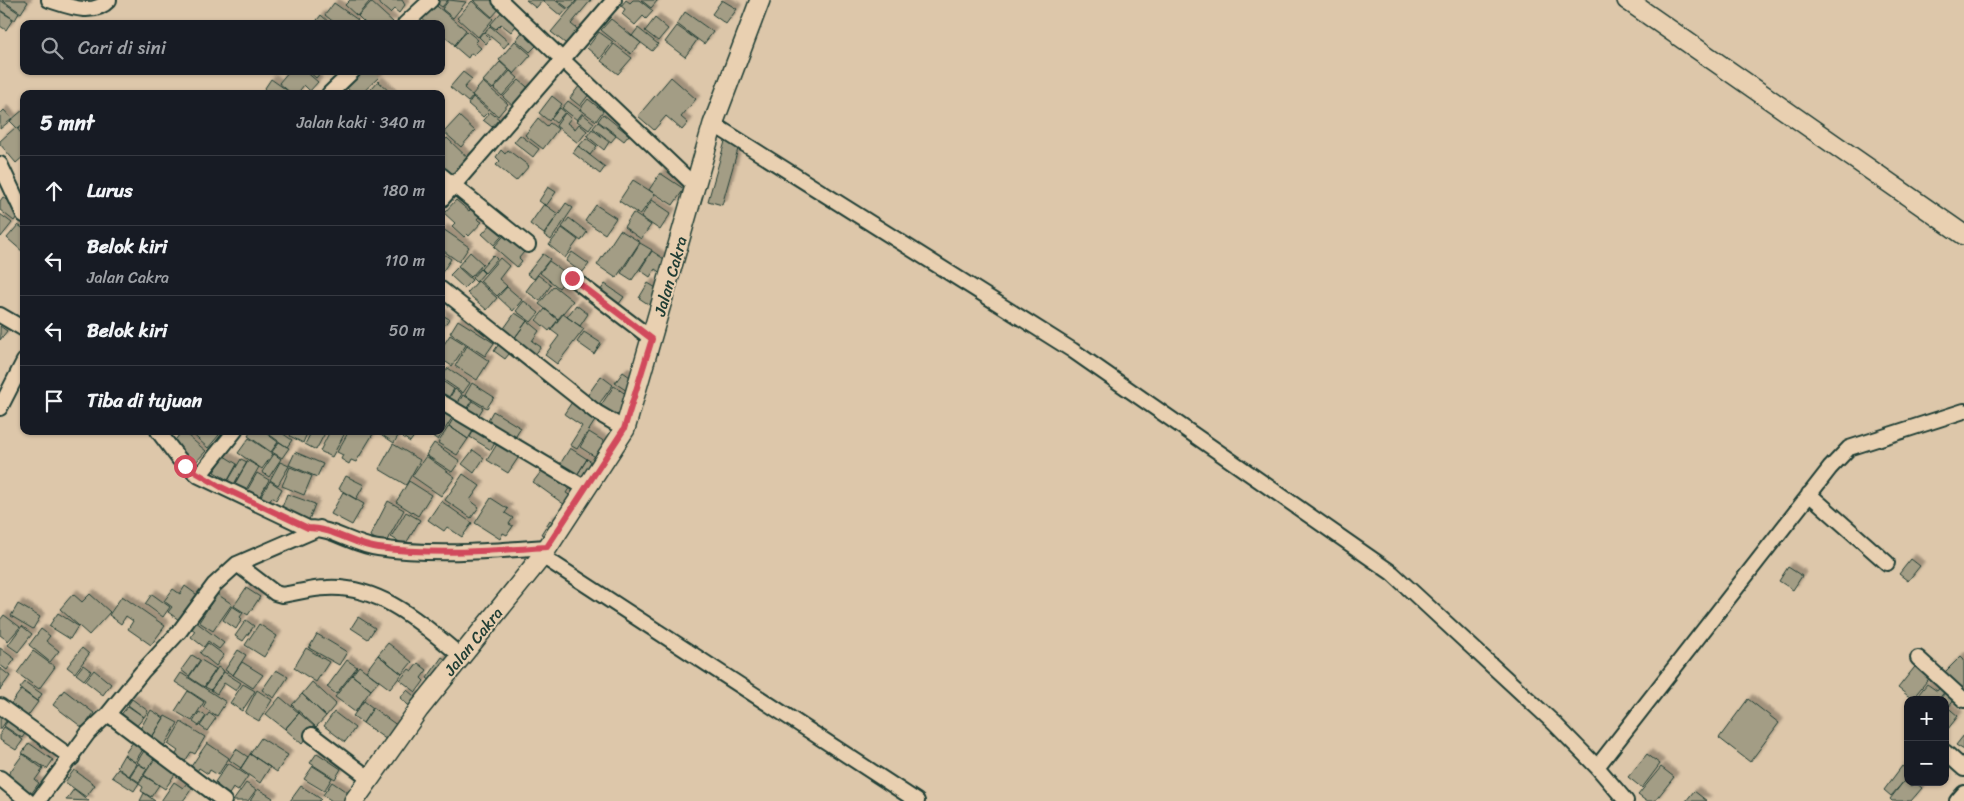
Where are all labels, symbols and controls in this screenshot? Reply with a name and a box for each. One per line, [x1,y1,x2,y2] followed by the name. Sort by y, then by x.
[20,20,445,75] search box
[78,31,166,64] text: Cari di sini
[38,34,66,62] icon: search
[40,104,94,142] text: 5 mnt
[297,108,425,137] text: Jalan kaki · 340 m
[87,174,133,207] text: Lurus
[382,176,425,205] text: 180 m
[40,177,68,205] icon: ahead
[87,230,167,263] text: Belok kiri
[645,233,696,321] street label: Jalan Cakra
[385,246,425,275] text: 110 m
[40,247,68,275] icon: left
[87,263,169,292] text: Jalan Cakra
[561,267,584,290] route end
[87,314,167,347] text: Belok kiri
[389,316,425,345] text: 50 m
[40,317,68,345] icon: left
[87,384,202,417] text: Tiba di tujuan
[40,387,68,415] icon: arrive
[174,455,197,478] route start
[436,600,510,683] street label: Jalan Cakra
[1904,696,1949,786] map controls
[1904,696,1949,741] button: +
[1904,741,1949,786] button: −

